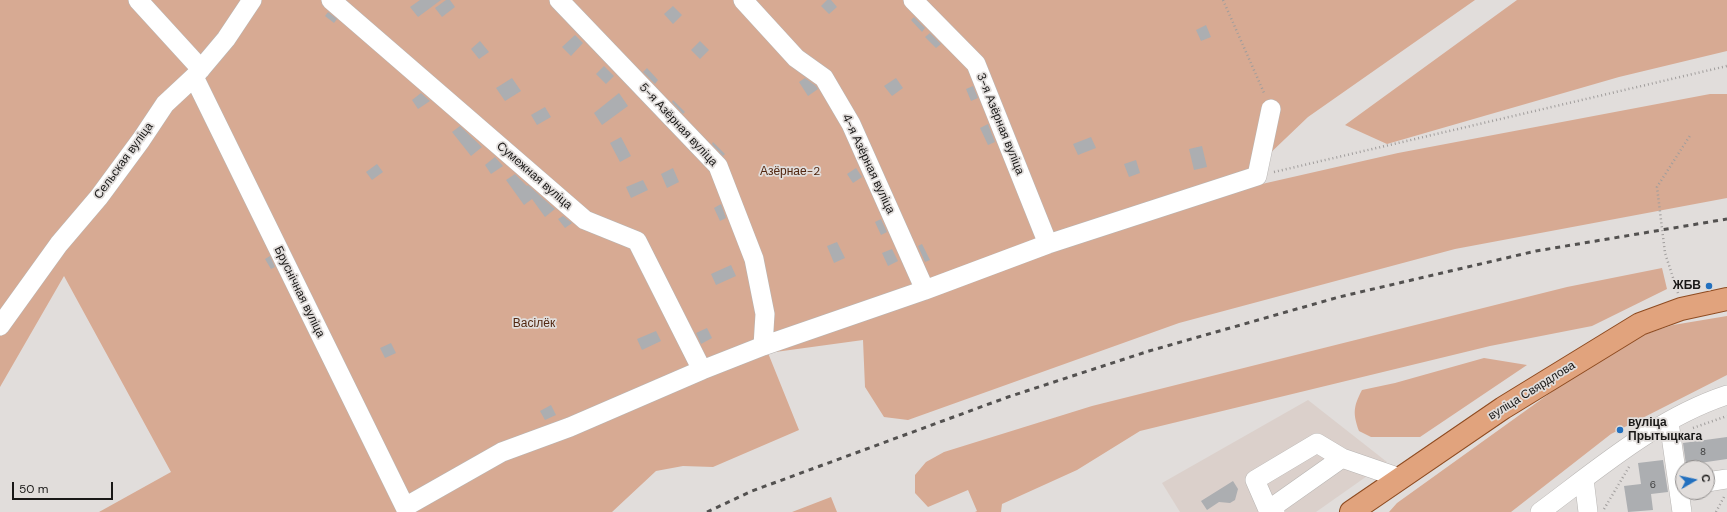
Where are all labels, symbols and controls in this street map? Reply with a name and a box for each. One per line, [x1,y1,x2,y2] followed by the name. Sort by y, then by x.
[973,71,1027,177] street label: 3-я Азёрная вуліца
[636,80,720,170] street label: 5-я Азёрная вуліца
[839,112,897,216] street label: 4-я Азёрная вуліца
[91,120,157,202] street label: Сельская вуліца
[493,139,575,213] street label: Сумежная вуліца
[760,165,820,179] park label: Азёрнае-2
[271,244,327,340] street label: Бруснічная вуліца
[1673,279,1701,293] place label: ЖБВ
[1704,281,1714,291] marker: ЖБВ
[513,317,555,331] park label: Васілёк
[1486,358,1578,424] street label: вуліца Свярдлова
[1628,416,1702,444] place label: вуліца Прытыцкага
[1615,425,1625,435] marker: вуліца Прытыцкага
[1700,446,1706,458] house number: 8
[1675,460,1715,500] north arrow
[1698,473,1713,483] text: С
[14,474,115,500] scale bar
[1650,479,1656,491] house number: 6
[19,481,48,497] text: 50 m

